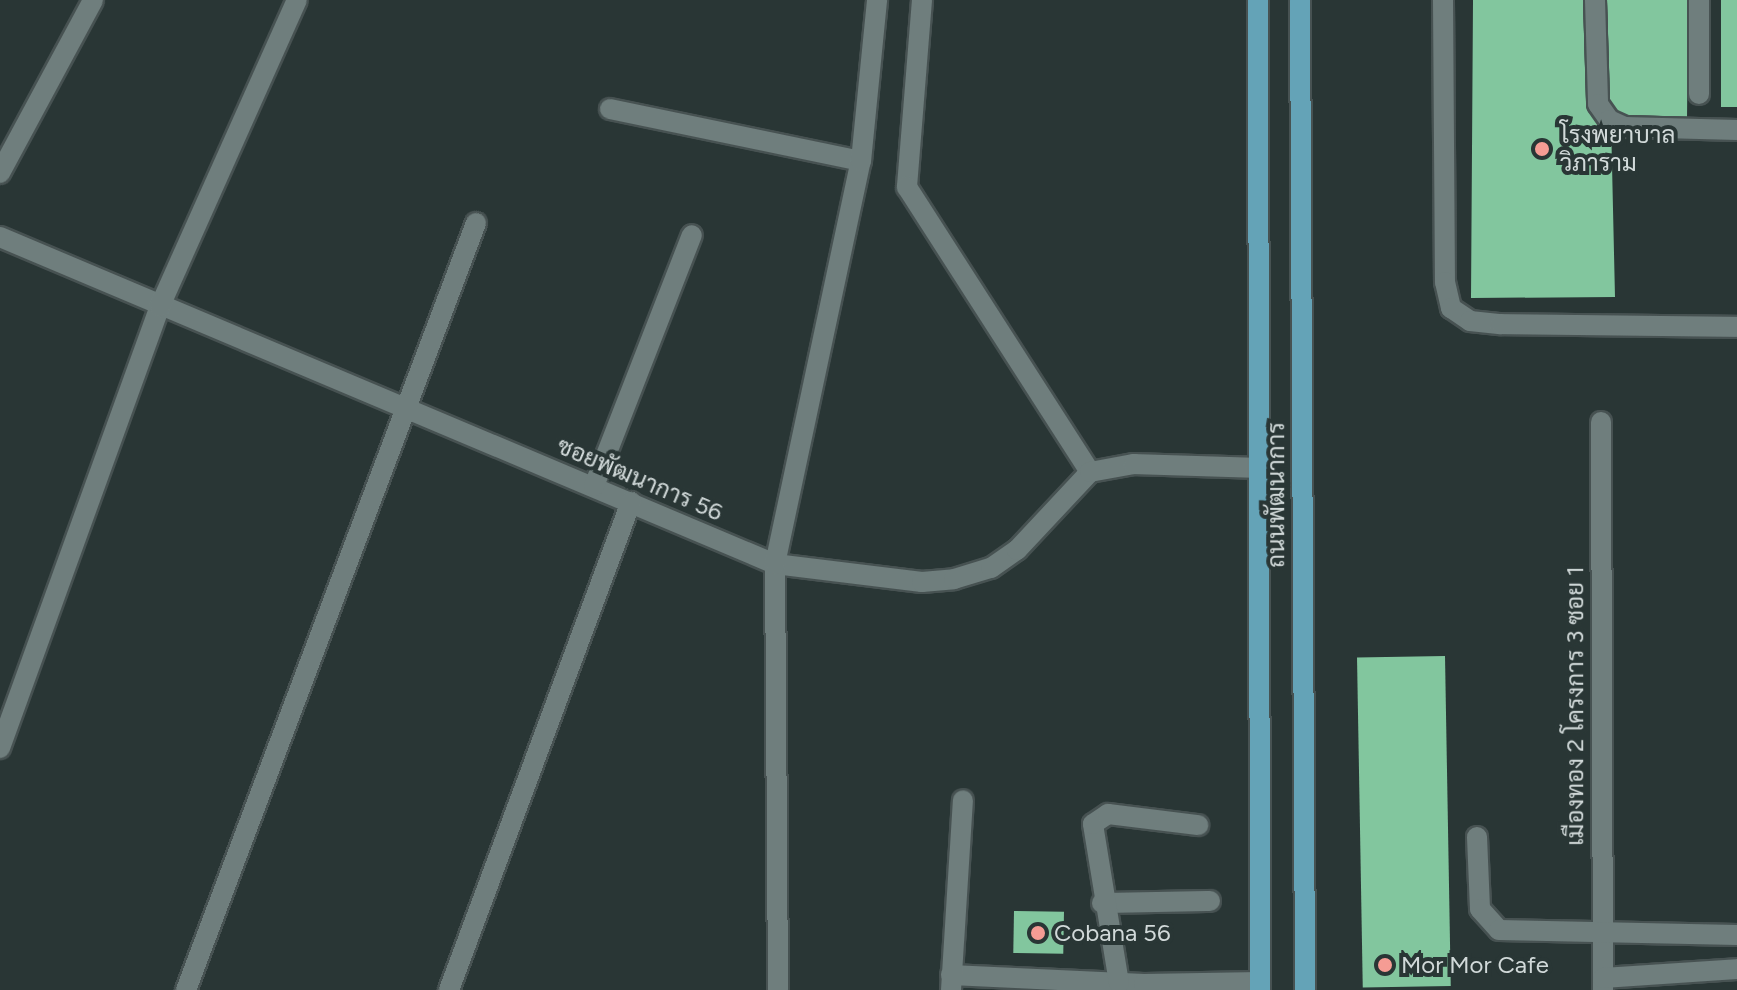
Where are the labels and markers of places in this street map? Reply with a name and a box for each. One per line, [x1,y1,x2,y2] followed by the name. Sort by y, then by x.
[1560,121,1675,177] place label: โรงพยาบาล วิภาราม
[1531,138,1553,160] marker: โรงพยาบาล วิภาราม
[1054,919,1170,947] place label: Cobana 56
[1029,924,1047,942] marker: Cobana 56
[1401,951,1549,979] place label: Mor Mor Cafe
[1376,956,1394,974] marker: Mor Mor Cafe

